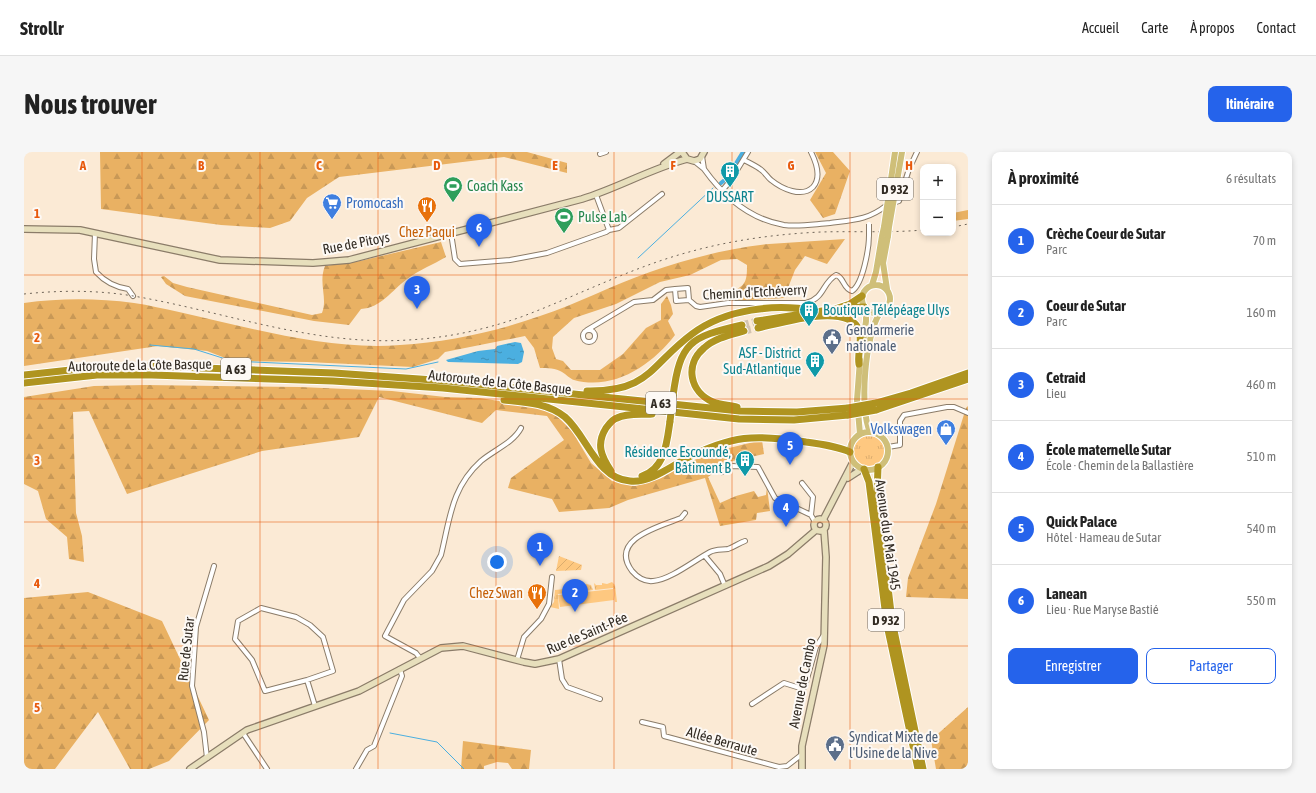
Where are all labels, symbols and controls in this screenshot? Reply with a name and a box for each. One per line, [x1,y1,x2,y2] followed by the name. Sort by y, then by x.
[20,17,64,39] text: Strollr
[1082,20,1119,36] text: Accueil
[1141,20,1168,36] text: Carte
[1190,20,1235,36] text: À propos
[1257,20,1296,36] text: Contact
[1208,86,1292,122] button: Itinéraire
[24,88,156,120] text: Nous trouver
[79,158,87,173] text: A
[198,158,205,173] text: B
[316,158,322,173] text: C
[433,158,441,173] text: D
[552,158,558,173] text: E
[670,158,676,173] text: F
[788,158,795,173] text: G
[905,158,913,173] text: H
[719,160,741,188] building icon: DUSSART
[920,164,956,236] map controls
[920,164,956,200] button: +
[1008,168,1079,188] text: À proximité
[1226,171,1276,186] text: 6 résultats
[442,175,464,203] sports icon: Coach Kass
[467,178,523,194] place label: Coach Kass
[877,178,913,200] road number: D 932
[706,189,754,205] place label: DUSSART
[321,192,343,220] supermarket icon: Promocash
[346,195,404,211] place label: Promocash
[416,195,438,223] restaurant icon: Chez Paqui
[920,200,956,236] button: −
[34,206,40,221] text: 1
[553,206,575,234] sports icon: Pulse Lab
[578,209,627,225] place label: Pulse Lab
[466,214,492,247] pin: 6
[399,224,455,240] place label: Chez Paqui
[1046,225,1165,242] text: Crèche Coeur de Sutar
[321,229,391,257] street label: Rue de Pitoys
[1018,233,1024,248] text: 1
[1253,233,1276,248] text: 70 m
[1046,242,1067,257] text: Parc
[404,276,430,309] pin: 3
[702,281,808,303] street label: Chemin d'Etchéverry
[1046,297,1126,314] text: Coeur de Sutar
[798,299,820,327] building icon: Boutique Télépéage Ulys
[823,302,950,318] place label: Boutique Télépéage Ulys
[1018,305,1024,320] text: 2
[1247,305,1276,320] text: 160 m
[1046,314,1067,329] text: Parc
[846,322,914,354] place label: Gendarmerie nationale
[821,327,843,355] public building icon: Gendarmerie nationale
[34,330,40,345] text: 2
[723,345,801,377] place label: ASF - District Sud-Atlantique
[804,350,826,378] building icon: ASF - District Sud-Atlantique
[68,356,212,374] street label: Autoroute de la Côte Basque
[221,358,251,380] road number: A 63
[428,367,572,397] street label: Autoroute de la Côte Basque
[1046,369,1086,386] text: Cetraid
[1018,377,1024,392] text: 3
[1247,377,1276,392] text: 460 m
[1046,386,1066,401] text: Lieu
[646,392,676,414] road number: A 63
[935,418,957,446] shop icon: Volkswagen
[871,421,932,437] place label: Volkswagen
[777,432,803,465] pin: 5
[1046,441,1171,458] text: École maternelle Sutar
[625,444,731,476] place label: Résidence Escoundé, Bâtiment B
[734,449,756,477] building icon: Résidence Escoundé, Bâtiment B
[1018,449,1024,464] text: 4
[1247,449,1276,464] text: 510 m
[34,453,40,468] text: 3
[1046,458,1194,473] text: École · Chemin de la Ballastière
[872,479,904,591] street label: Avenue du 8 Mai 1945
[773,494,799,527] pin: 4
[1046,513,1117,530] text: Quick Palace
[1018,521,1024,536] text: 5
[1247,521,1276,536] text: 540 m
[1046,530,1161,545] text: Hôtel · Hameau de Sutar
[527,533,553,566] pin: 1
[487,552,507,572] your location
[33,576,40,591] text: 4
[562,579,588,612] pin: 2
[526,582,548,610] restaurant icon: Chez Swan
[469,585,523,601] place label: Chez Swan
[1046,585,1087,602] text: Lanean
[1018,593,1024,608] text: 6
[1247,593,1276,608] text: 550 m
[1046,602,1159,617] text: Lieu · Rue Maryse Bastié
[544,609,630,657] street label: Rue de Saint-Pée
[868,609,904,631] road number: D 932
[175,615,197,682] street label: Rue de Sutar
[785,636,819,730] street label: Avenue de Cambo
[1008,648,1138,684] button: Enregistrer
[1146,648,1276,684] button: Partager
[34,700,40,715] text: 5
[685,723,759,759] street label: Allée Berraute
[849,729,938,761] place label: Syndicat Mixte de l'Usine de la Nive
[824,734,846,762] public building icon: Syndicat Mixte de l'Usine de la Nive

